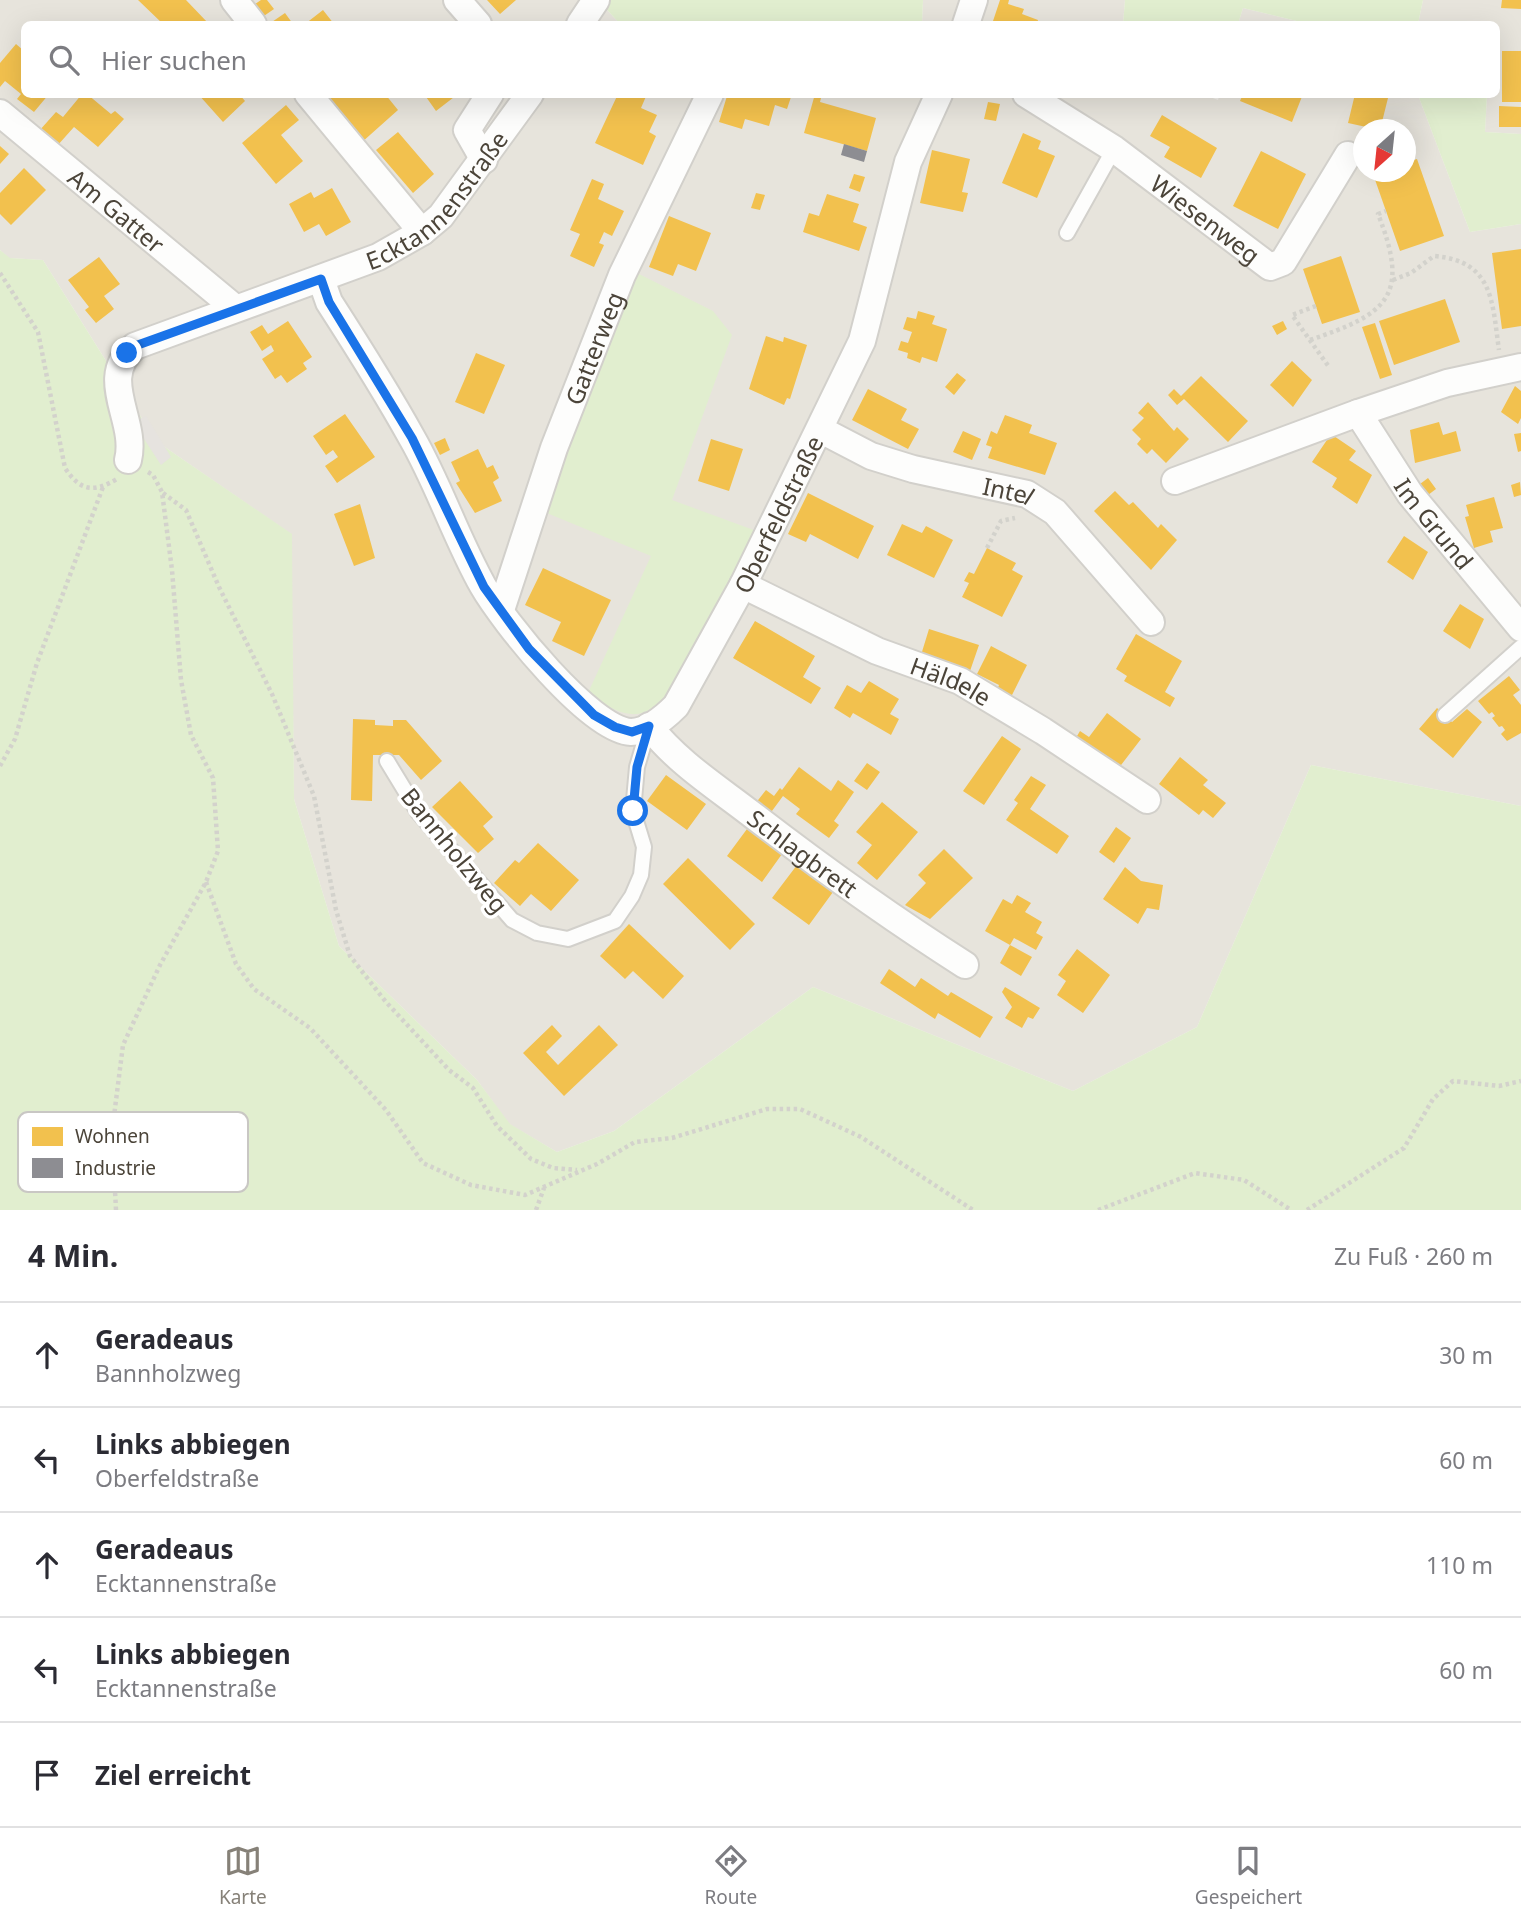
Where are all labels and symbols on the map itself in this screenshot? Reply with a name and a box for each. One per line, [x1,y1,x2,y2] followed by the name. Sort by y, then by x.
[1353,119,1416,182] north arrow
[361,124,515,277] street label: Ecktannenstraße
[62,160,172,260] street label: Am Gatter
[1144,166,1267,271] street label: Wiesenweg
[556,287,630,409] street label: Gatterweg
[111,337,142,368] route end
[725,430,830,598] street label: Oberfeldstraße
[980,468,1042,511] street label: Intel
[1387,471,1482,576] street label: Im Grund
[906,648,998,713] street label: Häldele
[394,780,516,920] street label: Bannholzweg
[617,795,648,826] route start
[741,801,865,905] street label: Schlagbrett
[18,1112,248,1192] legend
[75,1123,150,1149] text: Wohnen
[75,1155,156,1181] text: Industrie

